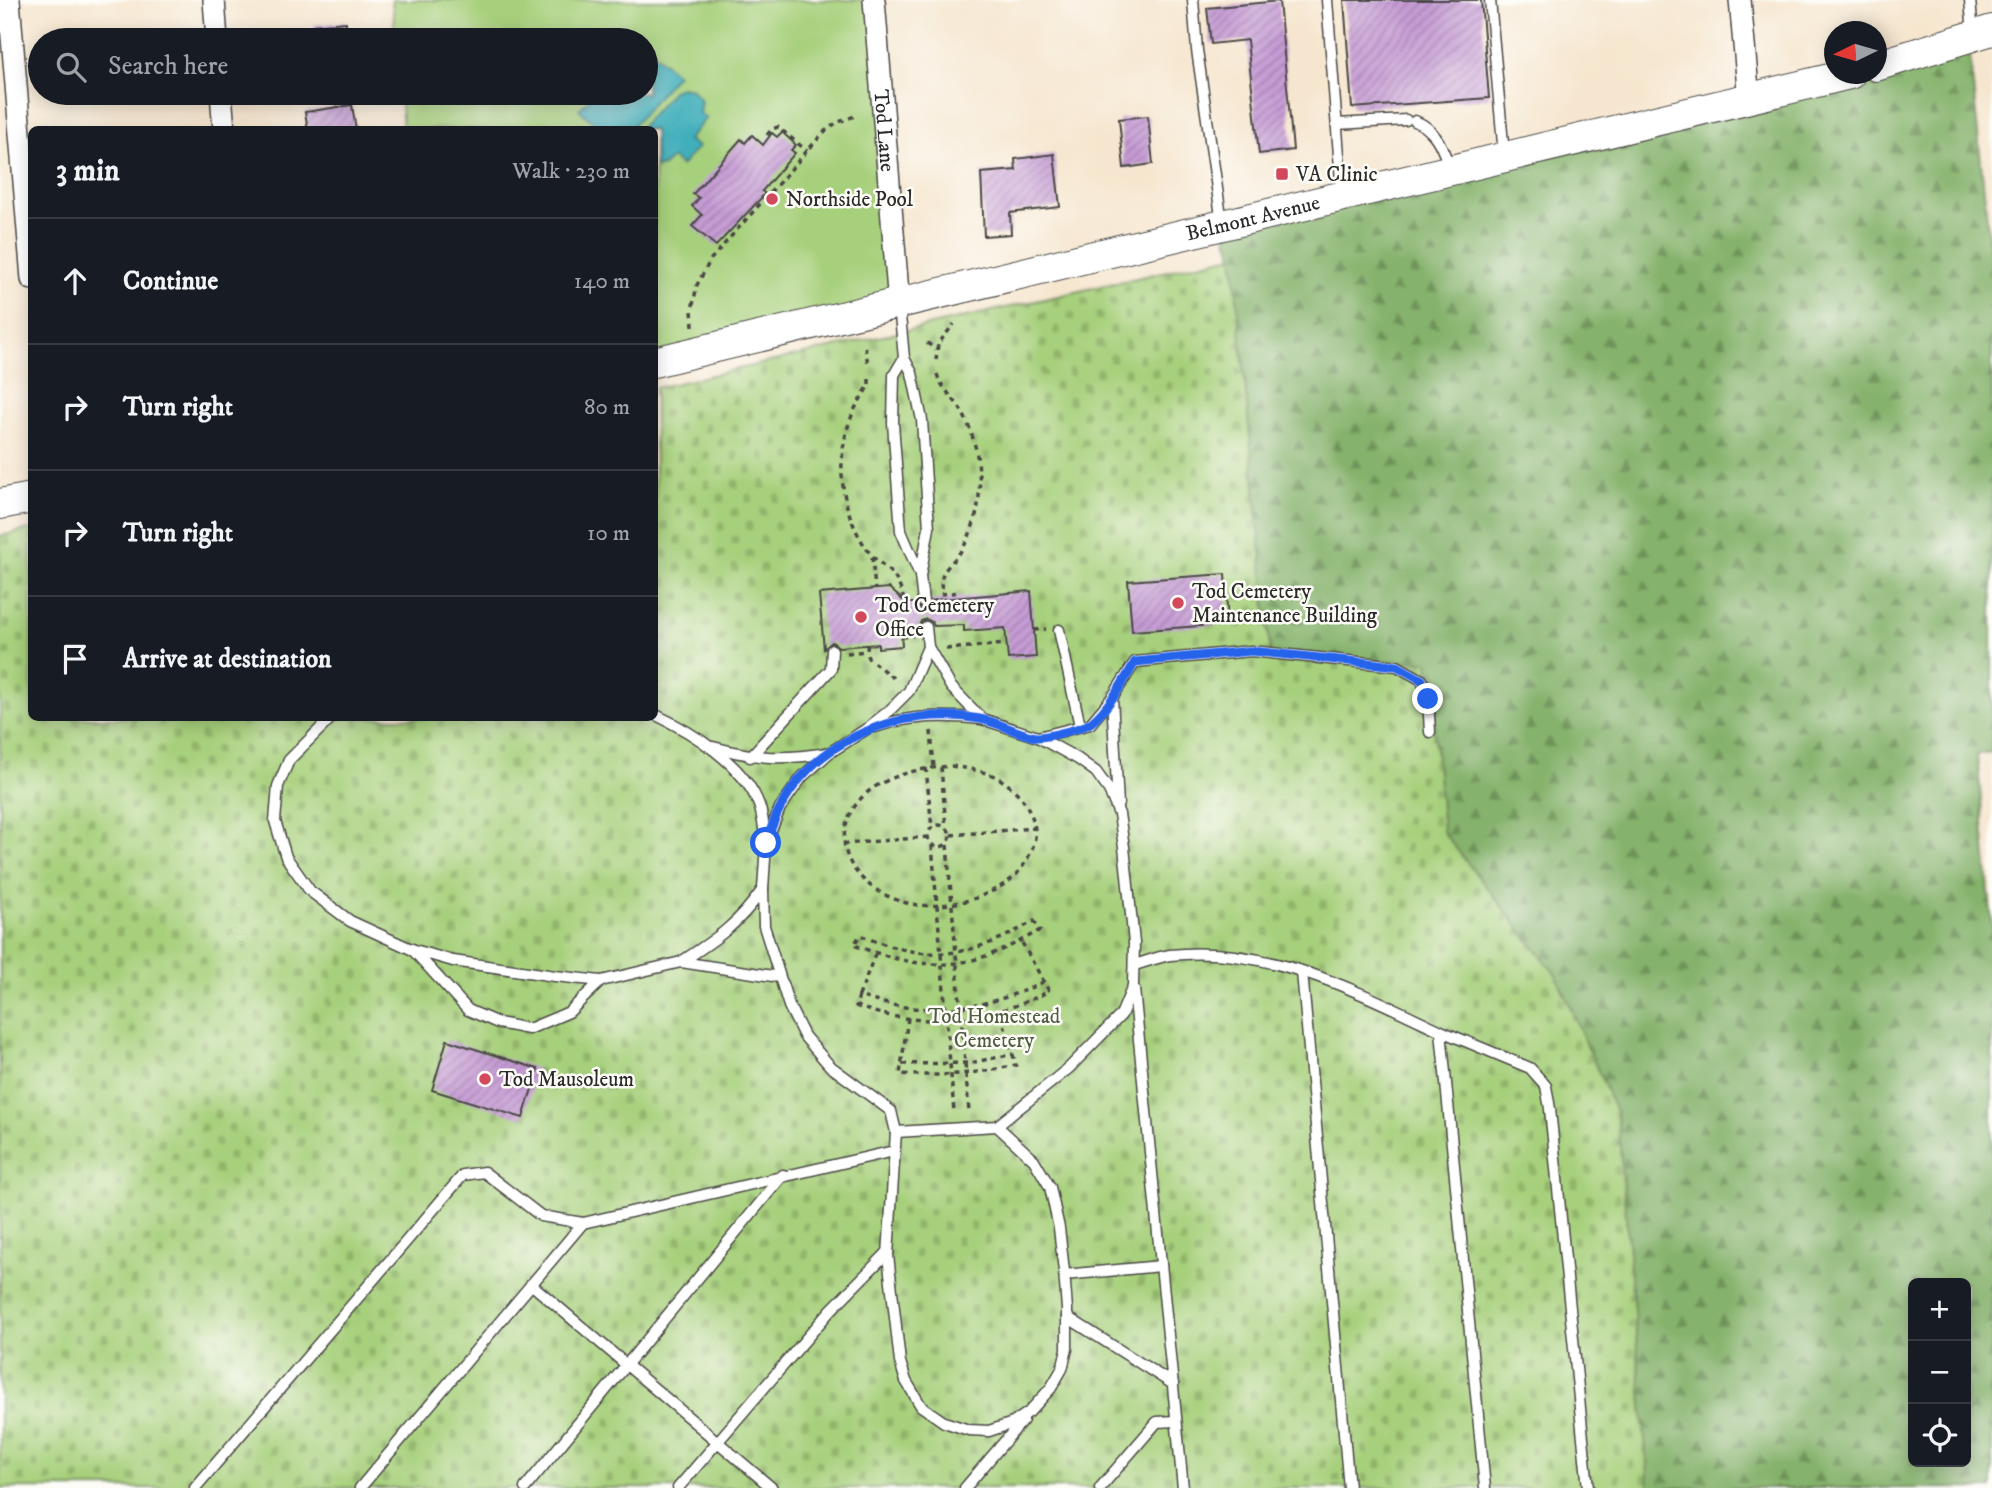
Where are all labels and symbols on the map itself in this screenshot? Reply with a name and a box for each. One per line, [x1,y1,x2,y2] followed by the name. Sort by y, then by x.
[1824,21,1887,84] north arrow
[867,88,900,173] street label: Tod Lane
[1295,162,1377,188] place label: VA Clinic
[1274,166,1290,182] marker: VA Clinic
[786,187,914,213] place label: Northside Pool
[1184,190,1323,247] street label: Belmont Avenue
[764,191,780,207] marker: Northside Pool
[1192,579,1378,629] place label: Tod Cemetery Maintenance Building
[875,593,995,643] place label: Tod Cemetery Office
[1170,595,1186,611] marker: Tod Cemetery Maintenance Building
[853,609,869,625] marker: Tod Cemetery Office
[1412,683,1443,714] route end
[750,827,781,858] route start
[928,1004,1061,1054] park label: Tod Homestead Cemetery
[499,1067,634,1093] place label: Tod Mausoleum
[477,1071,493,1087] marker: Tod Mausoleum

